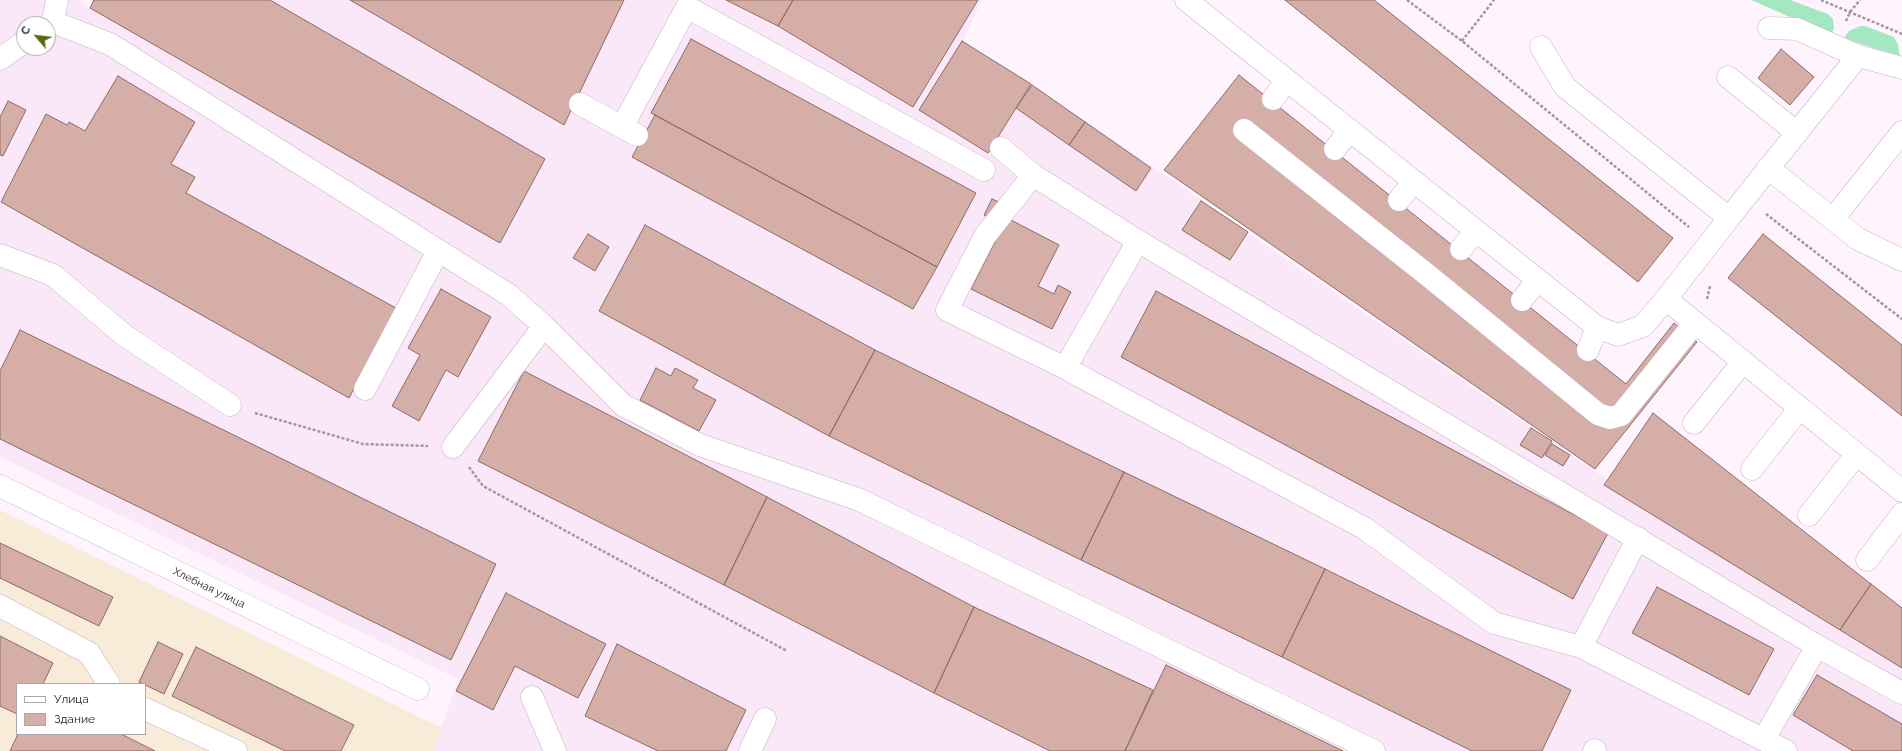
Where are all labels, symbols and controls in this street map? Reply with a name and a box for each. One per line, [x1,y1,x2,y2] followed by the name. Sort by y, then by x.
[16,16,56,56] north arrow
[18,24,33,37] text: С
[171,565,247,611] street label: Хлебная улица
[16,683,146,735] legend
[54,692,89,706] text: Улица
[54,712,95,726] text: Здание

